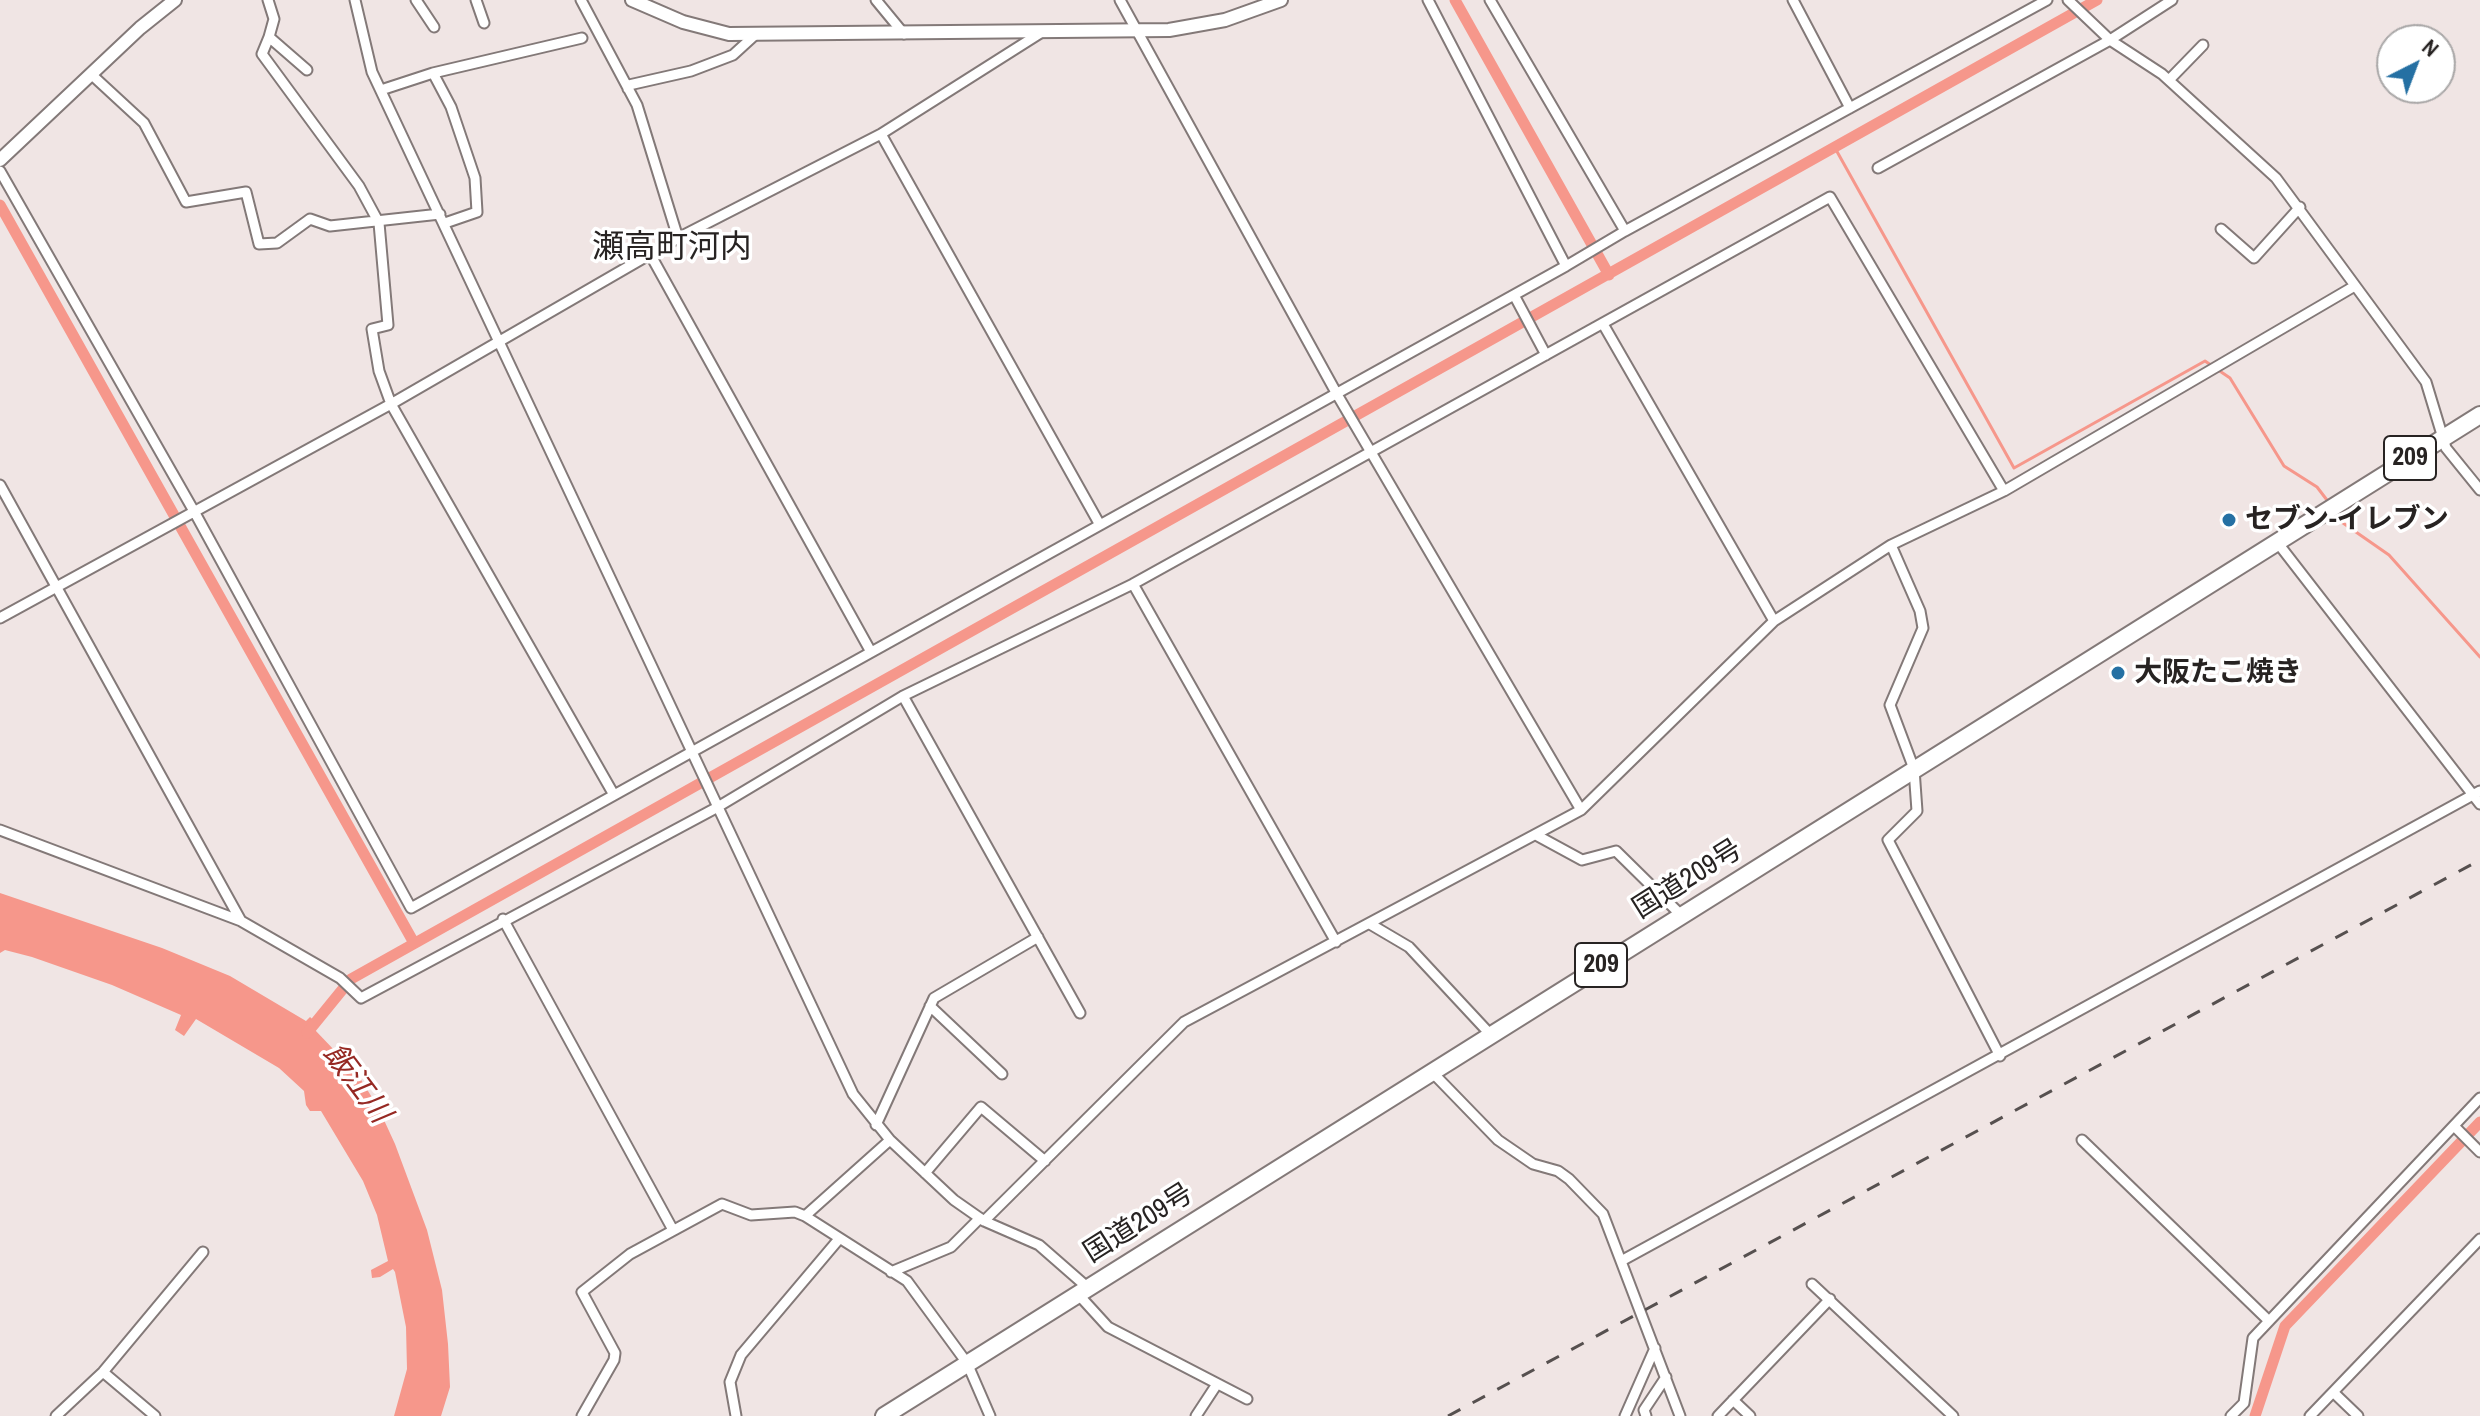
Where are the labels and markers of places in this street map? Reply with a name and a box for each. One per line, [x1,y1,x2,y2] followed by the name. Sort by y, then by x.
[2245,503,2449,537] place label: セブン-イレブン
[2220,511,2238,529] marker: セブン-イレブン
[2134,656,2302,690] place label: 大阪たこ焼き
[2109,664,2127,682] marker: 大阪たこ焼き

